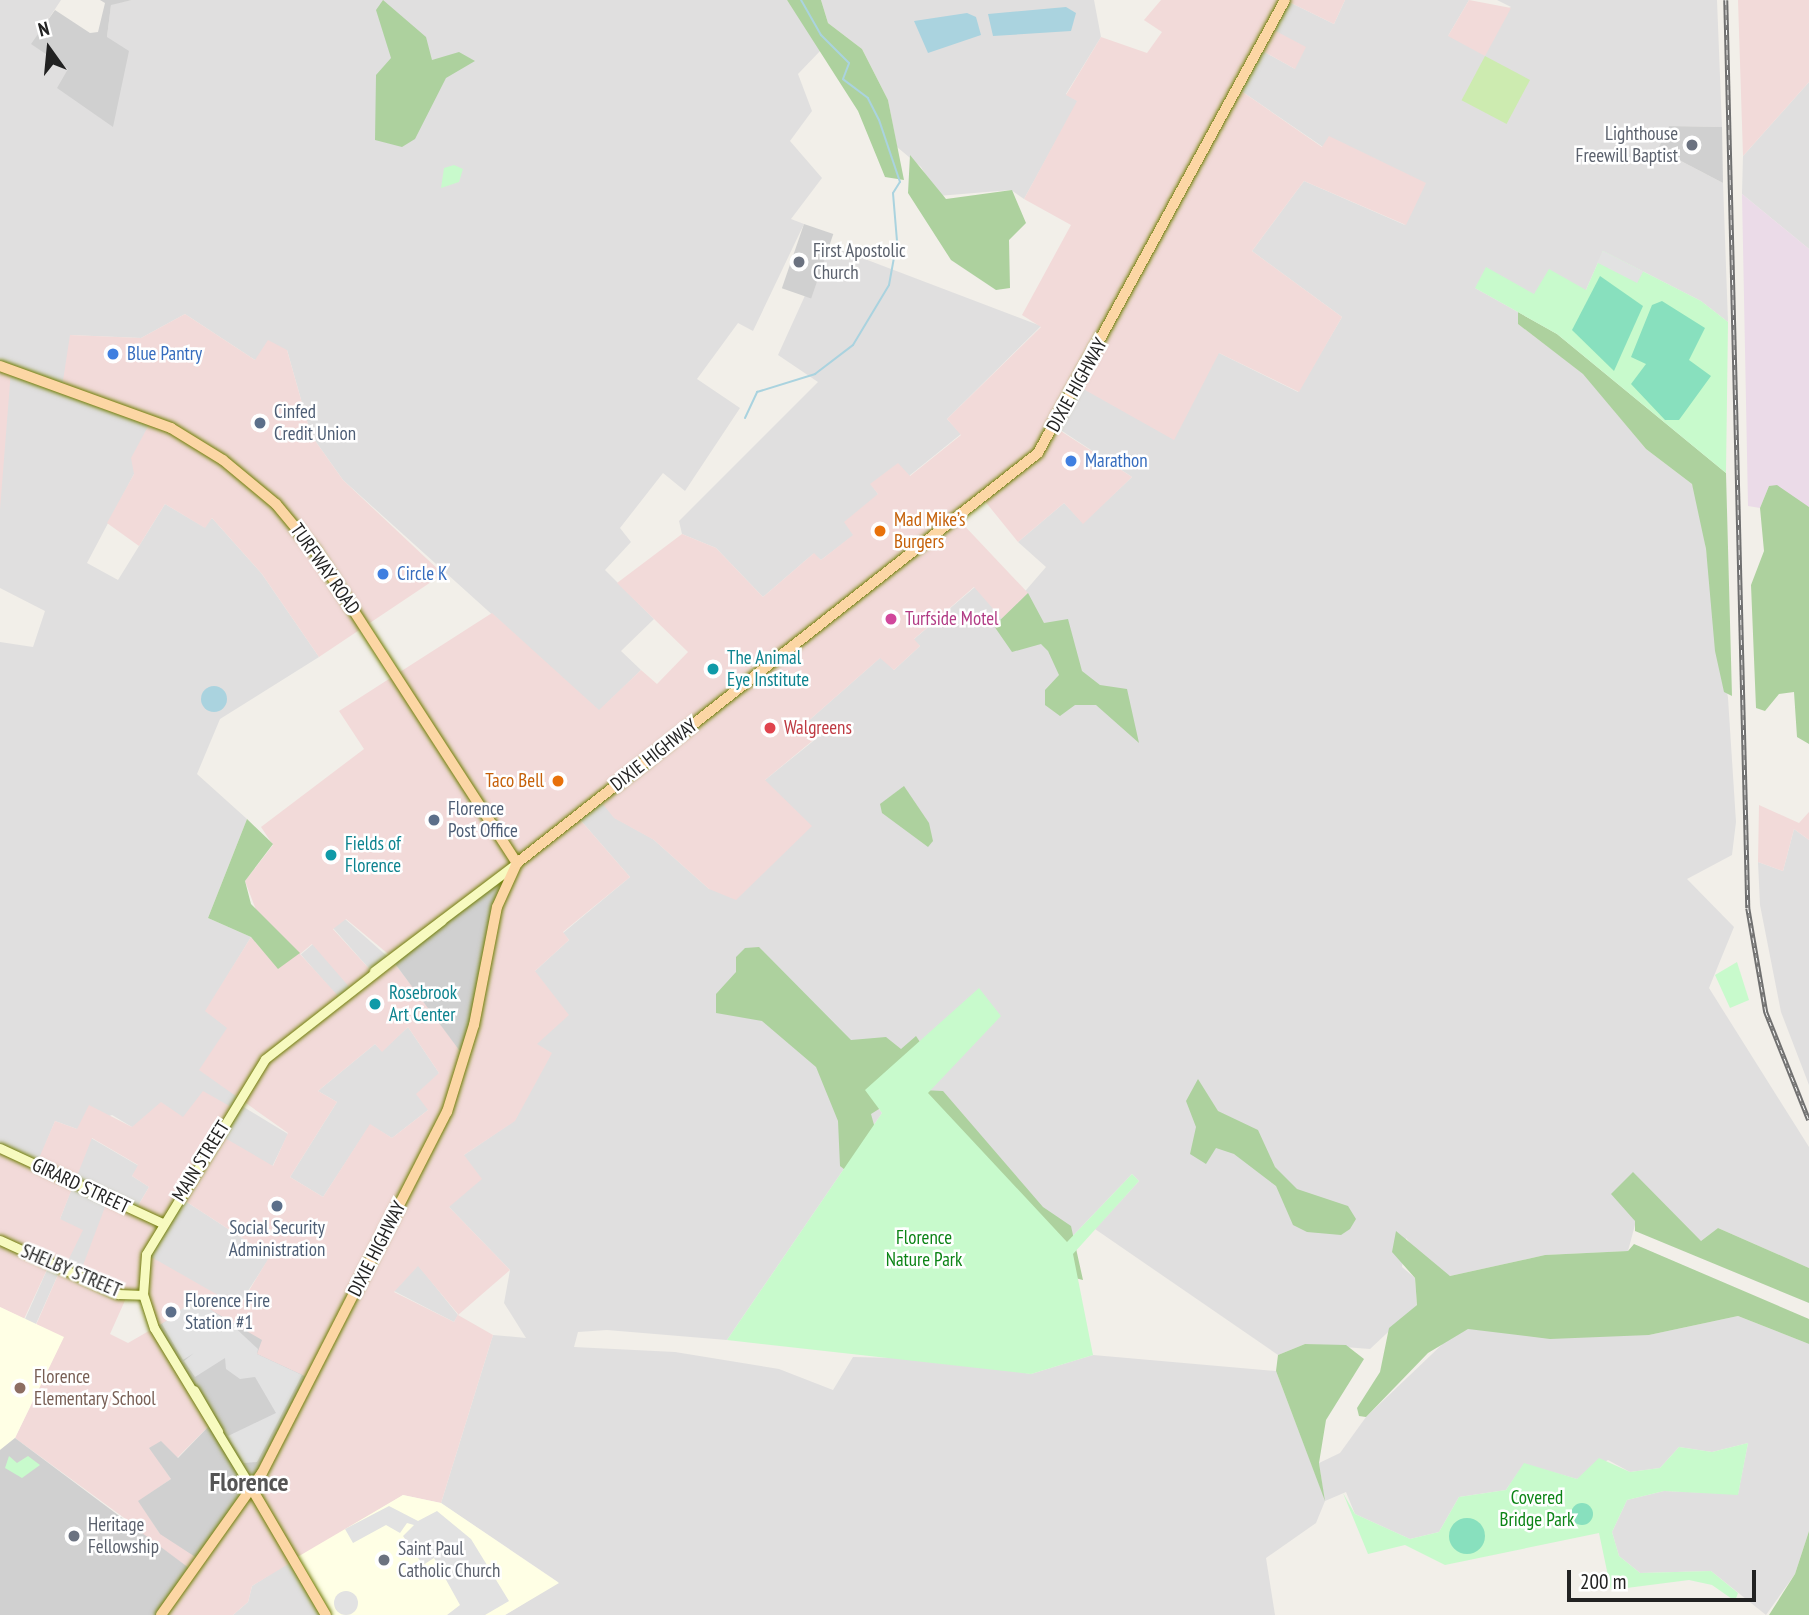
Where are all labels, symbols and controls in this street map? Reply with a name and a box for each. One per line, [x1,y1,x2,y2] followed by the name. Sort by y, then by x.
[14,14,84,84] north arrow
[35,16,52,42] text: N
[1576,123,1678,167] place label: Lighthouse Freewill Baptist
[1684,137,1700,153] marker: Lighthouse Freewill Baptist
[813,240,906,284] place label: First Apostolic Church
[791,254,807,270] marker: First Apostolic Church
[1042,334,1112,436] street label: DIXIE HIGHWAY
[127,343,202,365] place label: Blue Pantry
[105,346,121,362] marker: Blue Pantry
[274,401,356,445] place label: Cinfed Credit Union
[252,415,268,431] marker: Cinfed Credit Union
[1085,450,1148,472] place label: Marathon
[1063,453,1079,469] marker: Marathon
[894,509,965,553] place label: Mad Mike’s Burgers
[285,519,365,619] street label: TURFWAY ROAD
[872,523,888,539] marker: Mad Mike’s Burgers
[397,563,447,585] place label: Circle K
[375,566,391,582] marker: Circle K
[905,608,999,630] place label: Turfside Motel
[883,611,899,627] marker: Turfside Motel
[727,647,809,691] place label: The Animal Eye Institute
[705,661,721,677] marker: The Animal Eye Institute
[606,714,702,796] street label: DIXIE HIGHWAY
[784,717,852,739] place label: Walgreens
[762,720,778,736] marker: Walgreens
[485,770,544,792] place label: Taco Bell
[550,773,566,789] marker: Taco Bell
[448,798,518,842] place label: Florence Post Office
[426,812,442,828] marker: Florence Post Office
[345,833,401,877] place label: Fields of Florence
[323,847,339,863] marker: Fields of Florence
[389,982,457,1026] place label: Rosebrook Art Center
[367,996,383,1012] marker: Rosebrook Art Center
[167,1117,235,1205] street label: MAIN STREET
[29,1153,133,1219] street label: GIRARD STREET
[269,1198,285,1214] marker: Social Security Administration
[343,1198,411,1300] street label: DIXIE HIGHWAY
[229,1217,325,1261] place label: Social Security Administration
[886,1227,962,1271] park label: Florence Nature Park
[18,1240,124,1302] street label: SHELBY STREET
[185,1290,270,1334] place label: Florence Fire Station #1
[163,1304,179,1320] marker: Florence Fire Station #1
[34,1366,156,1410] place label: Florence Elementary School
[12,1380,28,1396] marker: Florence Elementary School
[209,1466,289,1498] district label: Florence
[1500,1487,1574,1531] park label: Covered Bridge Park
[88,1514,159,1558] place label: Heritage Fellowship
[66,1528,82,1544] marker: Heritage Fellowship
[398,1538,501,1582] place label: Saint Paul Catholic Church
[376,1552,392,1568] marker: Saint Paul Catholic Church
[1571,1556,1760,1600] scale bar
[1580,1568,1626,1595] text: 200 m

